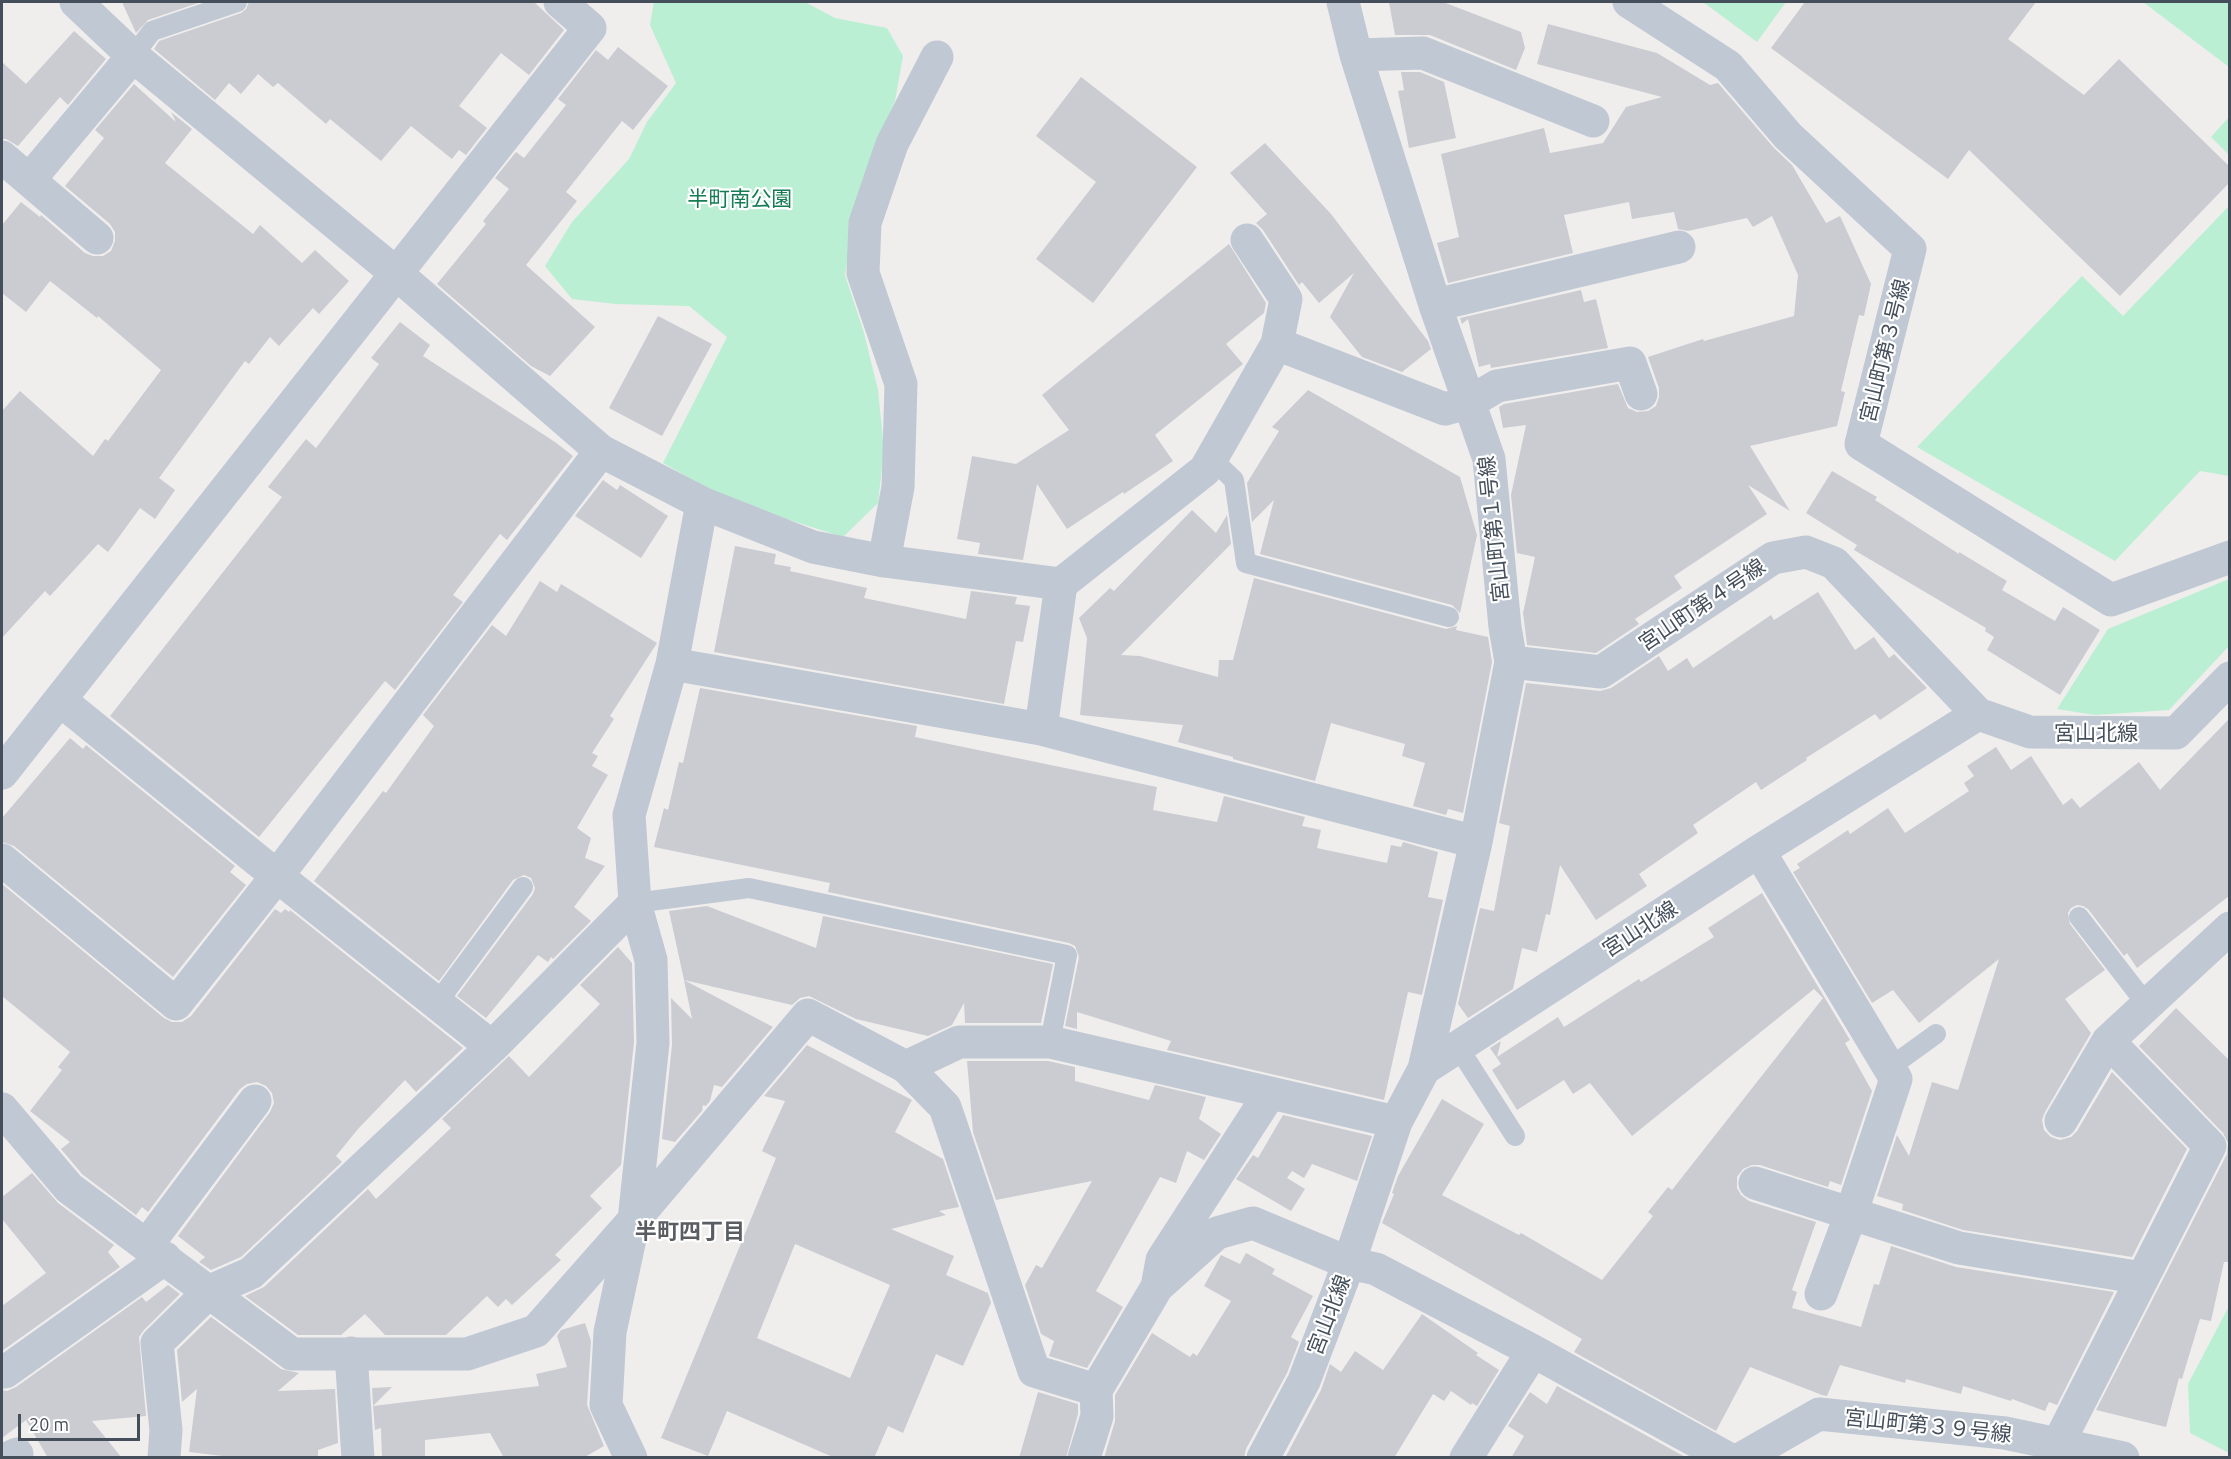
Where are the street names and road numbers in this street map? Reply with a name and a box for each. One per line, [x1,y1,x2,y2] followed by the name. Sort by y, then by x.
[1855,277,1915,425] street label: 宮山町第３号線
[1474,455,1514,603] street label: 宮山町第１号線
[1634,553,1770,657] street label: 宮山町第４号線
[2054,720,2138,746] street label: 宮山北線
[1598,896,1682,962] street label: 宮山北線
[1302,1271,1356,1359] street label: 宮山北線
[1843,1405,2013,1447] street label: 宮山町第３９号線

